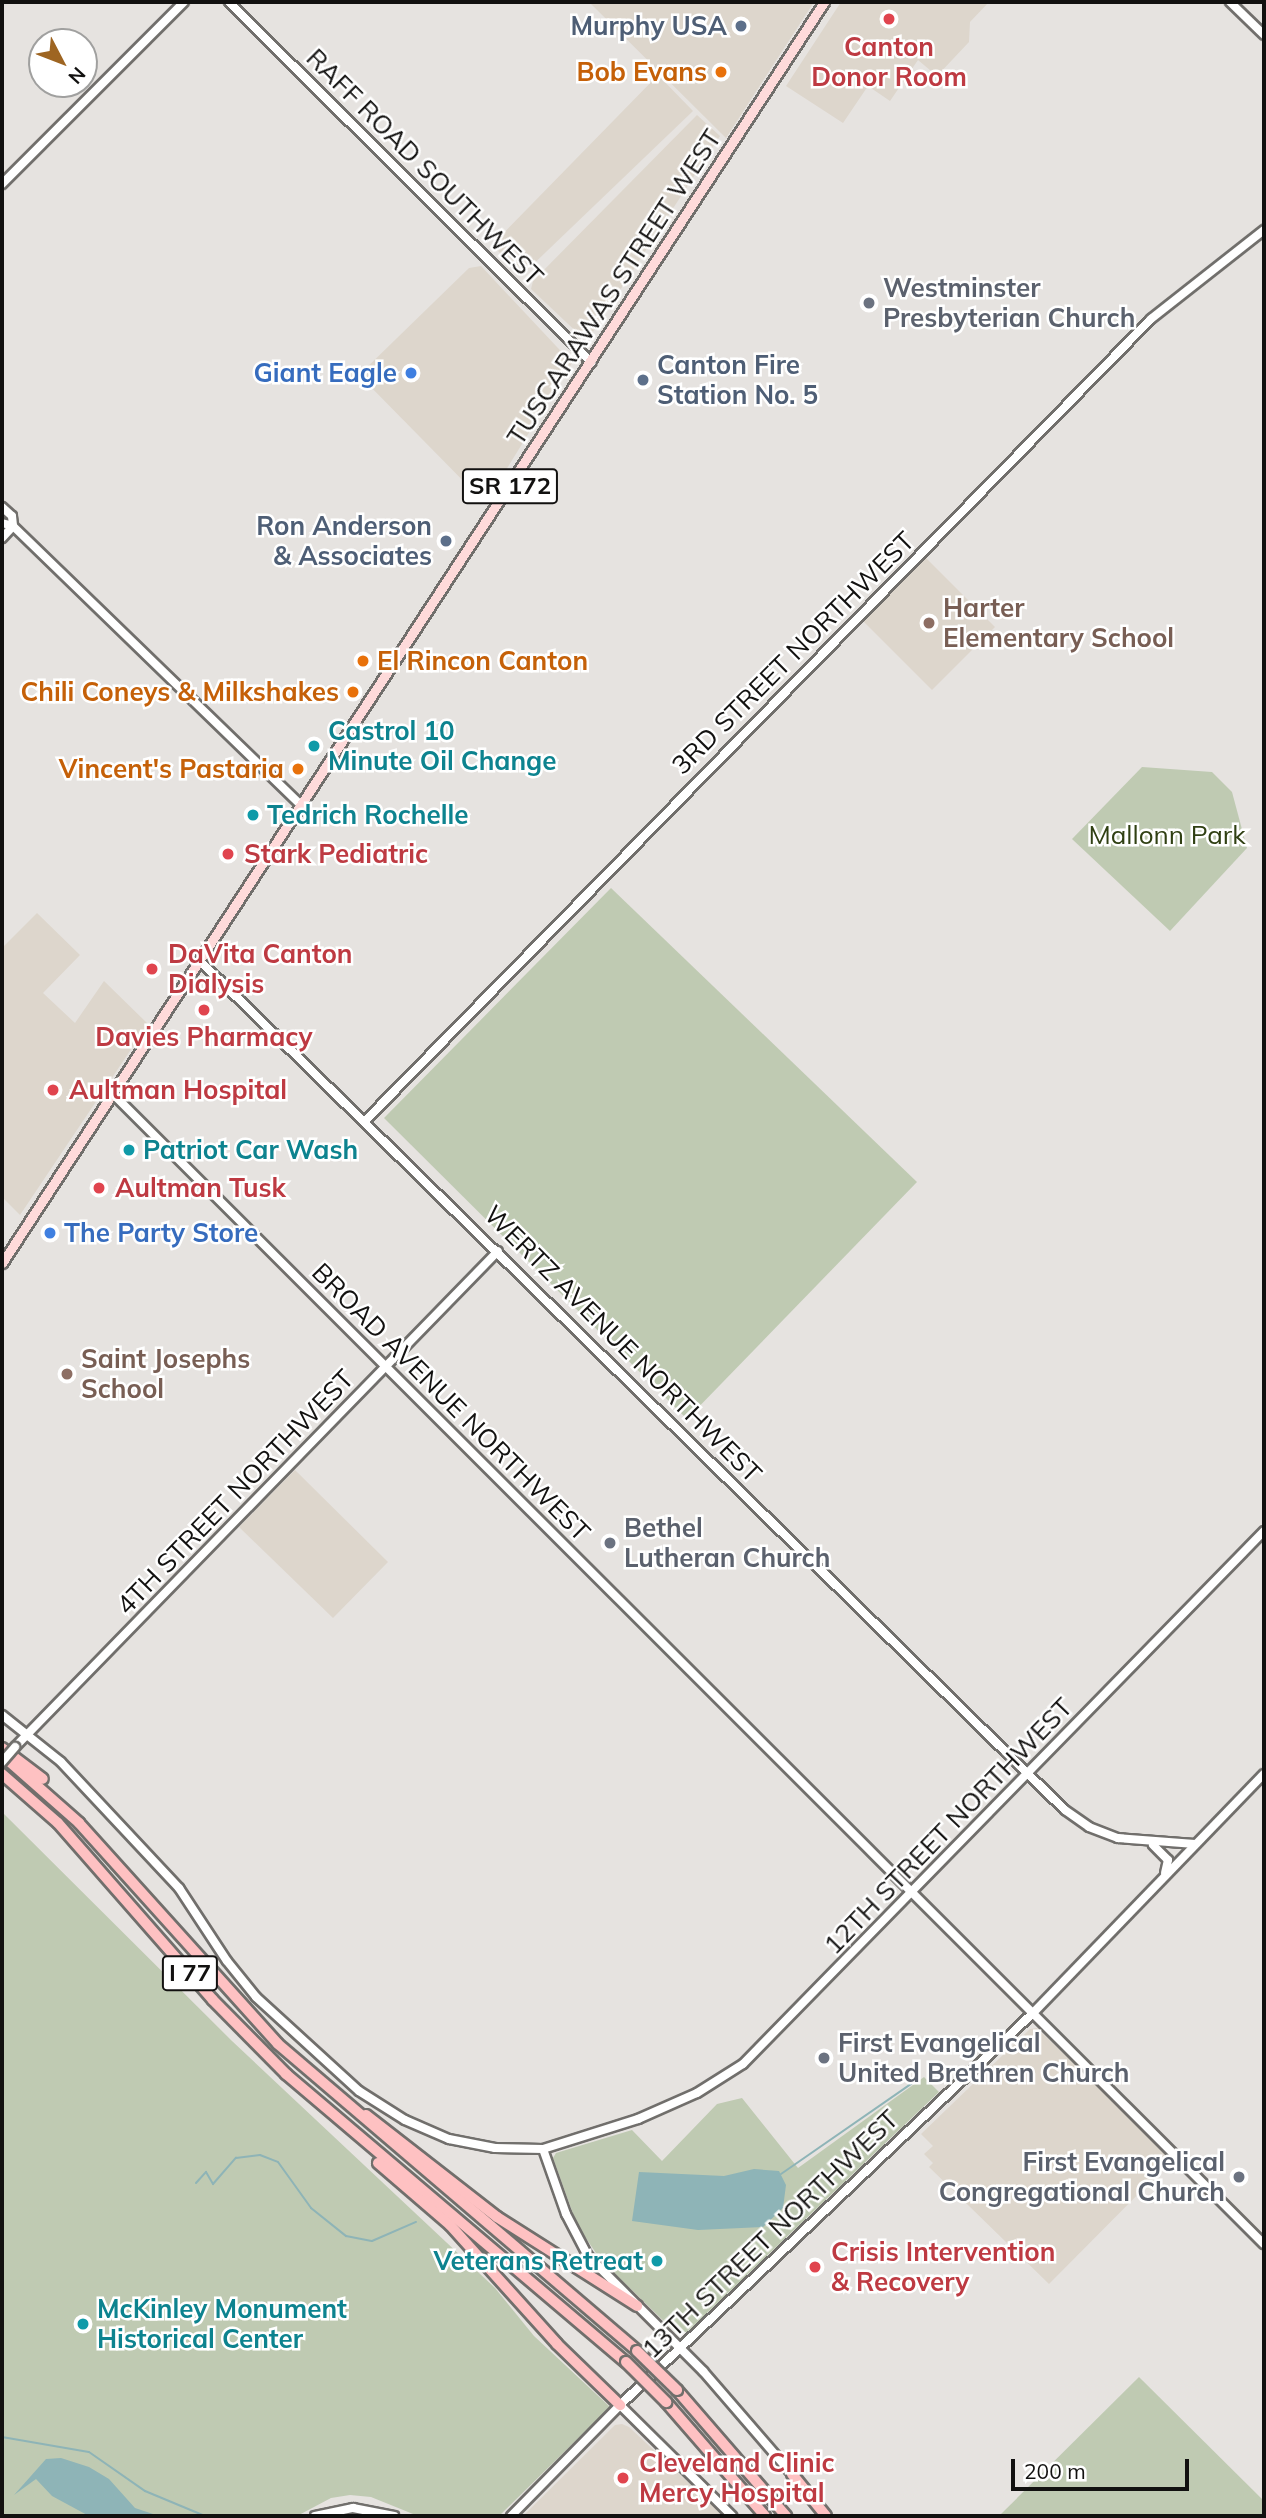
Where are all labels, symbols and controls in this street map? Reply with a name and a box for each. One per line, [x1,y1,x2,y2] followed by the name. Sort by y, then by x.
[879,9,899,29] marker: Canton Donor Room
[570,10,727,42] place label: Murphy USA
[733,18,749,34] marker: Murphy USA
[28,28,98,98] north arrow
[811,31,967,92] place label: Canton Donor Room
[300,42,550,292] street label: RAFF ROAD SOUTHWEST
[576,56,707,88] place label: Bob Evans
[63,62,91,89] text: N
[713,64,729,80] marker: Bob Evans
[500,123,728,451] street label: TUSCARAWAS STREET WEST
[883,272,1135,334] place label: Westminster Presbyterian Church
[861,295,877,311] marker: Westminster Presbyterian Church
[657,349,818,410] place label: Canton Fire Station No. 5
[254,357,397,389] place label: Giant Eagle
[403,365,419,381] marker: Giant Eagle
[635,372,651,388] marker: Canton Fire Station No. 5
[461,466,559,506] road number: SR 172
[256,510,432,572] place label: Ron Anderson & Associates
[665,525,921,781] street label: 3RD STREET NORTHWEST
[438,533,454,549] marker: Ron Anderson & Associates
[943,592,1174,654] place label: Harter Elementary School
[921,615,937,631] marker: Harter Elementary School
[377,645,588,677] place label: El Rincon Canton
[355,653,371,669] marker: El Rincon Canton
[20,676,339,708] place label: Chili Coneys & Milkshakes
[345,684,361,700] marker: Chili Coneys & Milkshakes
[328,715,557,776] place label: Castrol 10 Minute Oil Change
[306,738,322,754] marker: Castrol 10 Minute Oil Change
[59,753,284,785] place label: Vincent's Pastaria
[290,761,306,777] marker: Vincent's Pastaria
[267,799,468,831] place label: Tedrich Rochelle
[245,807,261,823] marker: Tedrich Rochelle
[1088,819,1246,851] park label: Mallonn Park
[244,838,428,870] place label: Stark Pediatric
[218,844,238,864] marker: Stark Pediatric
[168,938,352,1000] place label: DaVita Canton Dialysis
[142,959,162,979] marker: DaVita Canton Dialysis
[196,1002,212,1018] marker: Davies Pharmacy
[95,1021,313,1053] place label: Davies Pharmacy
[69,1074,287,1106] place label: Aultman Hospital
[43,1080,63,1100] marker: Aultman Hospital
[143,1134,358,1166] place label: Patriot Car Wash
[121,1142,137,1158] marker: Patriot Car Wash
[115,1172,286,1204] place label: Aultman Tusk
[89,1178,109,1198] marker: Aultman Tusk
[478,1199,768,1489] street label: WERTZ AVENUE NORTHWEST
[64,1217,258,1249] place label: The Party Store
[42,1225,58,1241] marker: The Party Store
[306,1257,596,1547] street label: BROAD AVENUE NORTHWEST
[81,1343,250,1404] place label: Saint Josephs School
[110,1363,360,1621] street label: 4TH STREET NORTHWEST
[59,1366,75,1382] marker: Saint Josephs School
[624,1512,830,1574] place label: Bethel Lutheran Church
[602,1535,618,1551] marker: Bethel Lutheran Church
[817,1691,1079,1961] street label: 12TH STREET NORTHWEST
[160,1952,220,1994] road number: I 77
[838,2027,1129,2088] place label: First Evangelical United Brethren Church
[816,2050,832,2066] marker: First Evangelical United Brethren Church
[635,2103,905,2365] street label: 13TH STREET NORTHWEST
[939,2146,1225,2208] place label: First Evangelical Congregational Church
[1231,2169,1247,2185] marker: First Evangelical Congregational Church
[831,2236,1055,2298] place label: Crisis Intervention & Recovery
[433,2245,643,2277] place label: Veterans Retreat
[649,2253,665,2269] marker: Veterans Retreat
[805,2257,825,2277] marker: Crisis Intervention & Recovery
[97,2293,347,2354] place label: McKinley Monument Historical Center
[75,2316,91,2332] marker: McKinley Monument Historical Center
[1014,2444,1192,2488] scale bar
[639,2447,835,2508] place label: Cleveland Clinic Mercy Hospital
[1024,2458,1086,2484] text: 200 m
[613,2468,633,2488] marker: Cleveland Clinic Mercy Hospital

